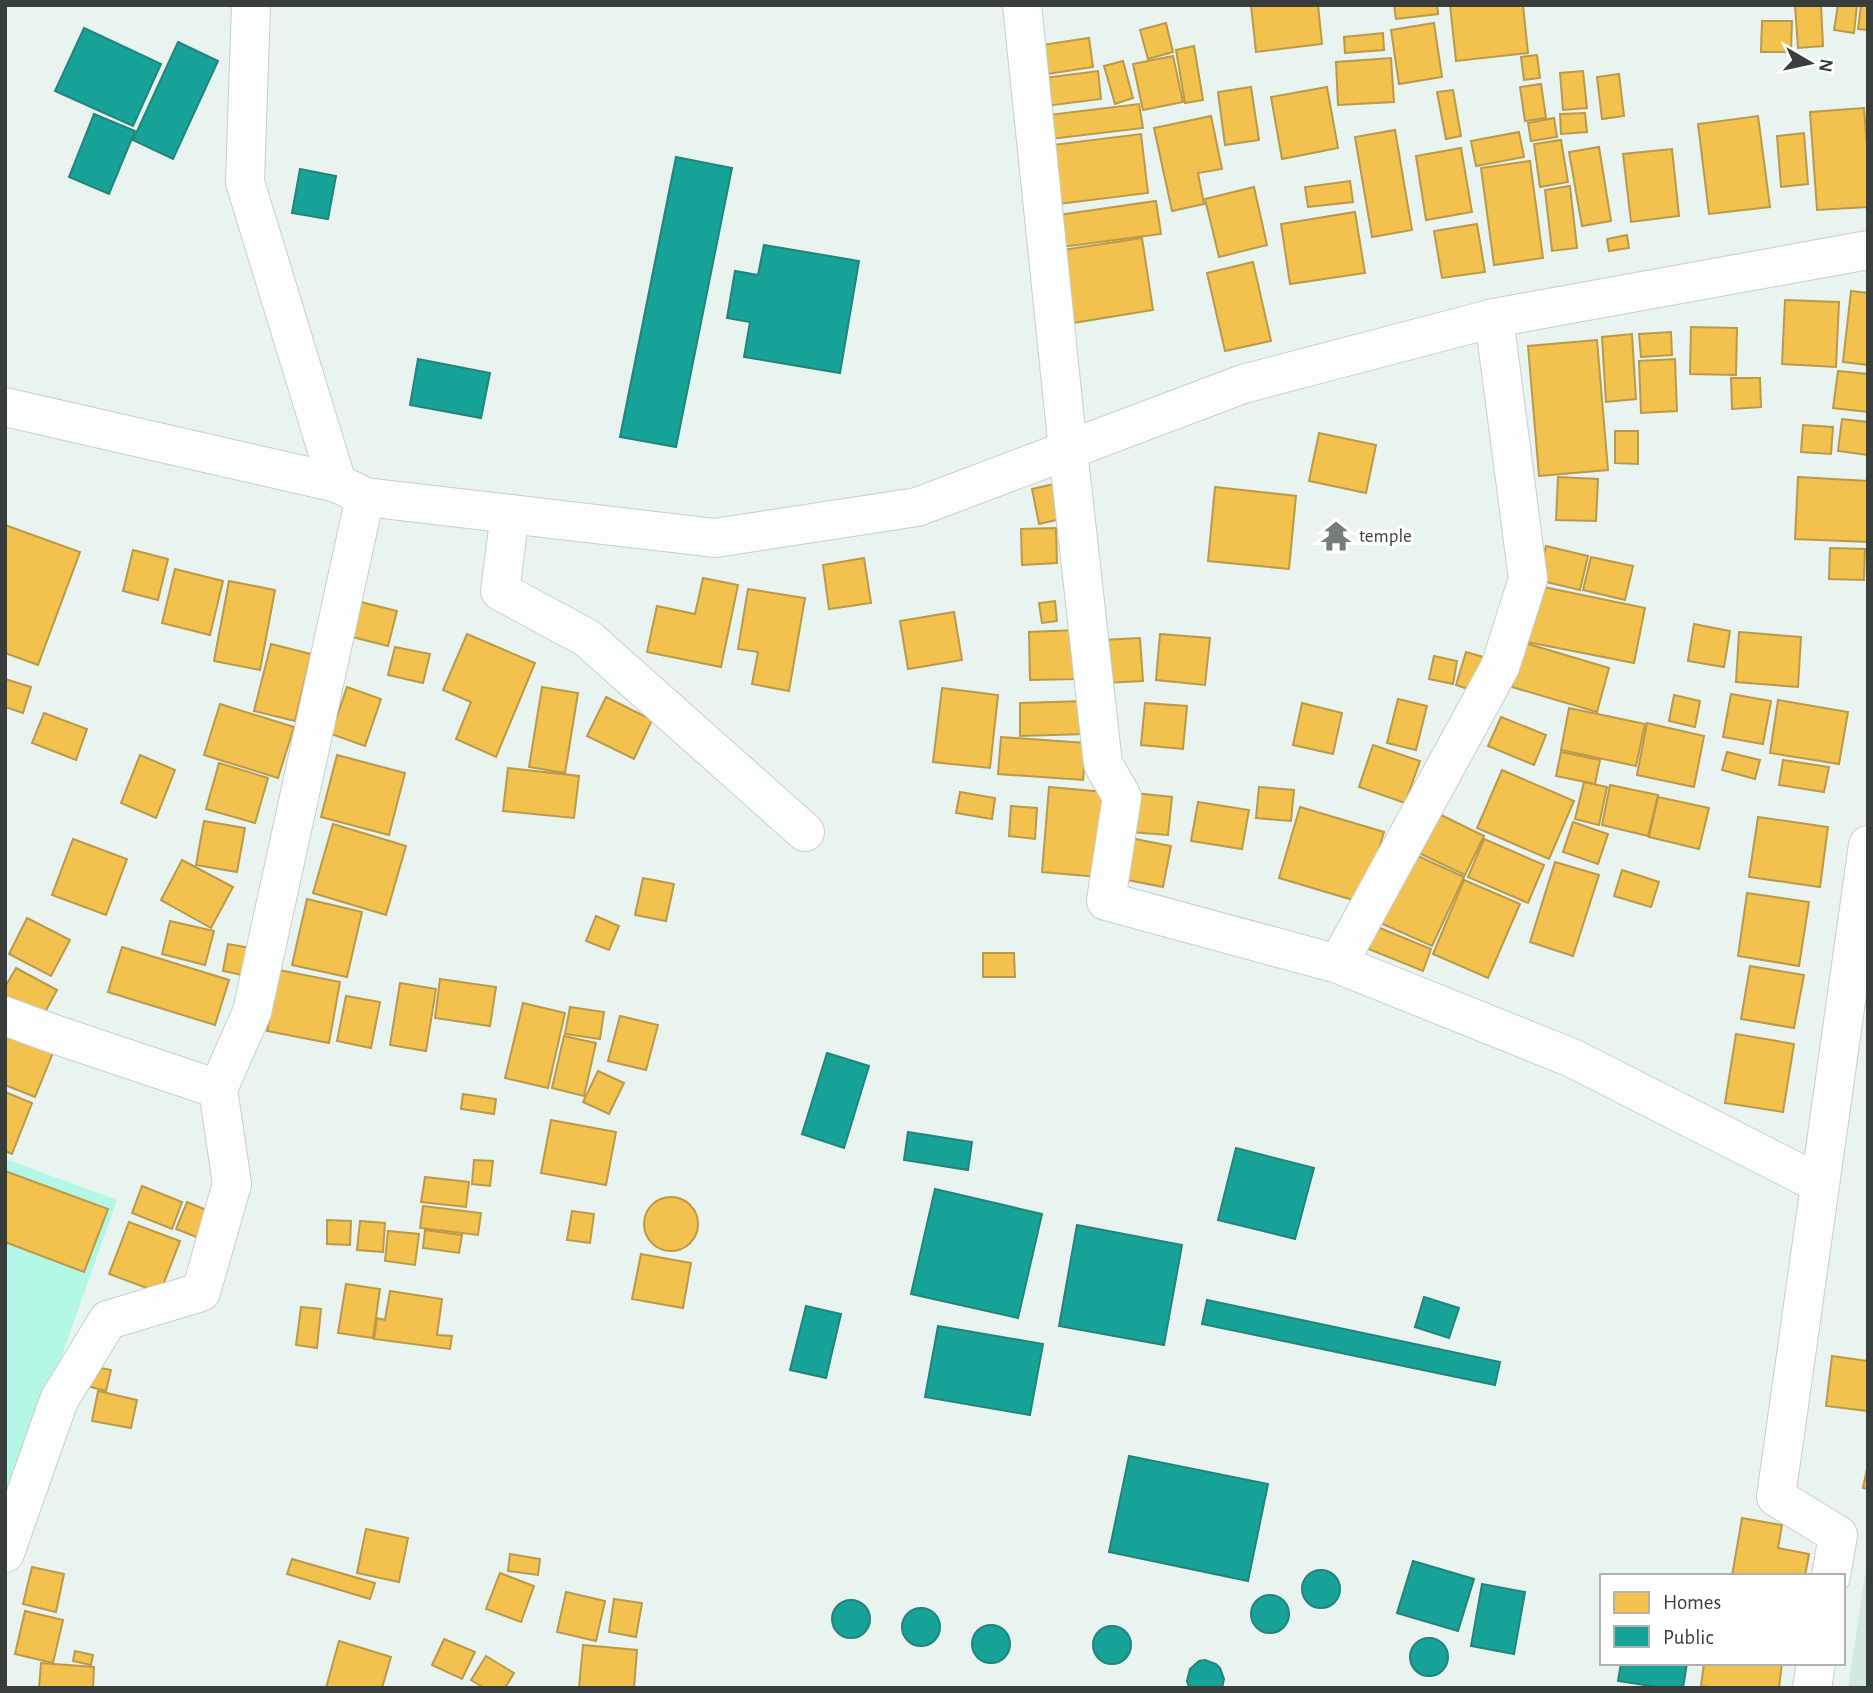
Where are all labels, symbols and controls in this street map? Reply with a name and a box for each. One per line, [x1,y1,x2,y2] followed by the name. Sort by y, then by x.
[1775,28,1845,98] north arrow
[1815,57,1836,73] text: N
[1319,519,1353,553] temple icon: temple
[1359,527,1412,546] place label: temple
[1600,1574,1845,1665] legend
[1663,1592,1721,1613] text: Homes
[1663,1627,1713,1648] text: Public

